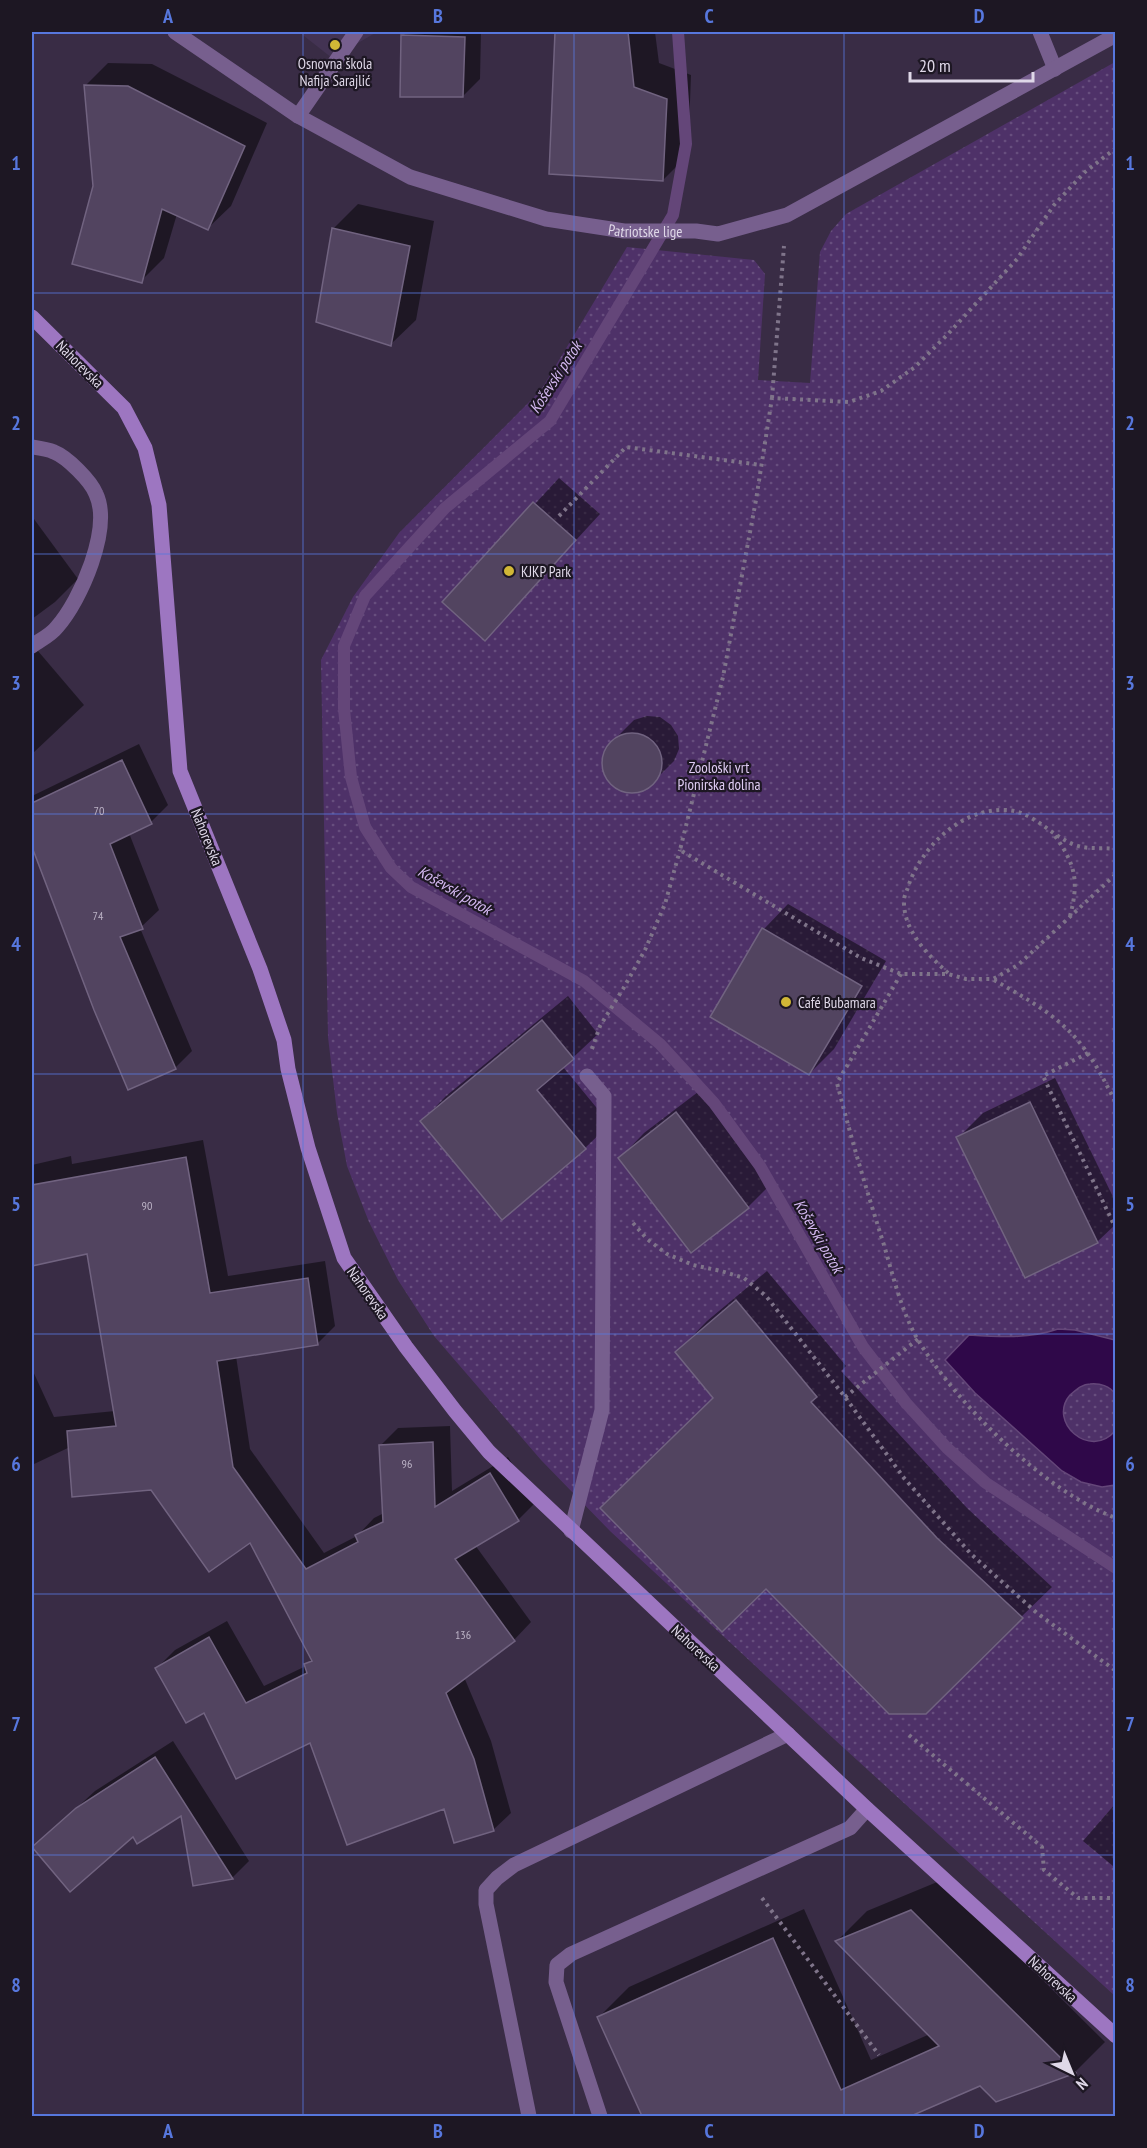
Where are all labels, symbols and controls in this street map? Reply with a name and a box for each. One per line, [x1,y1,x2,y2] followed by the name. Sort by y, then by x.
[162,3,174,29] text: A
[433,3,443,29] text: B
[704,3,714,29] text: C
[974,3,985,29] text: D
[328,38,342,52] marker: Osnovna škola Nafija Sarajlić
[910,45,1033,83] scale bar
[298,54,372,90] place label: Osnovna škola Nafija Sarajlić
[919,54,951,77] text: 20 m
[11,150,21,176] text: 1
[1125,150,1135,176] text: 1
[607,219,682,241] street label: Patriotske lige
[52,336,108,392] street label: Nahorevska
[524,336,587,417] water label: Koševski potok
[11,410,21,436] text: 2
[1125,410,1135,436] text: 2
[521,562,571,581] place label: KJKP Park
[502,564,516,578] marker: KJKP Park
[11,670,21,696] text: 3
[1125,670,1135,696] text: 3
[678,758,760,794] park label: Zoološki vrt Pionirska dolina
[94,803,104,818] house number: 70
[187,806,227,868] street label: Nahorevska
[415,861,497,920] water label: Koševski potok
[93,908,104,923] house number: 74
[11,931,21,957] text: 4
[1125,931,1135,957] text: 4
[798,993,876,1012] place label: Café Bubamara
[779,995,793,1009] marker: Café Bubamara
[11,1191,21,1217] text: 5
[1125,1191,1135,1217] text: 5
[790,1196,849,1278] water label: Koševski potok
[142,1198,152,1213] house number: 90
[343,1263,393,1323] street label: Nahorevska
[11,1451,21,1477] text: 6
[1125,1451,1135,1477] text: 6
[402,1456,412,1471] house number: 96
[668,1621,724,1675] street label: Nahorevska
[455,1627,471,1642] house number: 136
[11,1711,21,1737] text: 7
[1125,1711,1135,1737] text: 7
[1025,1952,1081,2006] street label: Nahorevska
[11,1972,21,1998] text: 8
[1125,1972,1135,1998] text: 8
[1042,2043,1102,2103] north arrow
[1072,2074,1092,2094] text: N
[162,2118,174,2144] text: A
[433,2118,443,2144] text: B
[704,2118,714,2144] text: C
[974,2118,985,2144] text: D

